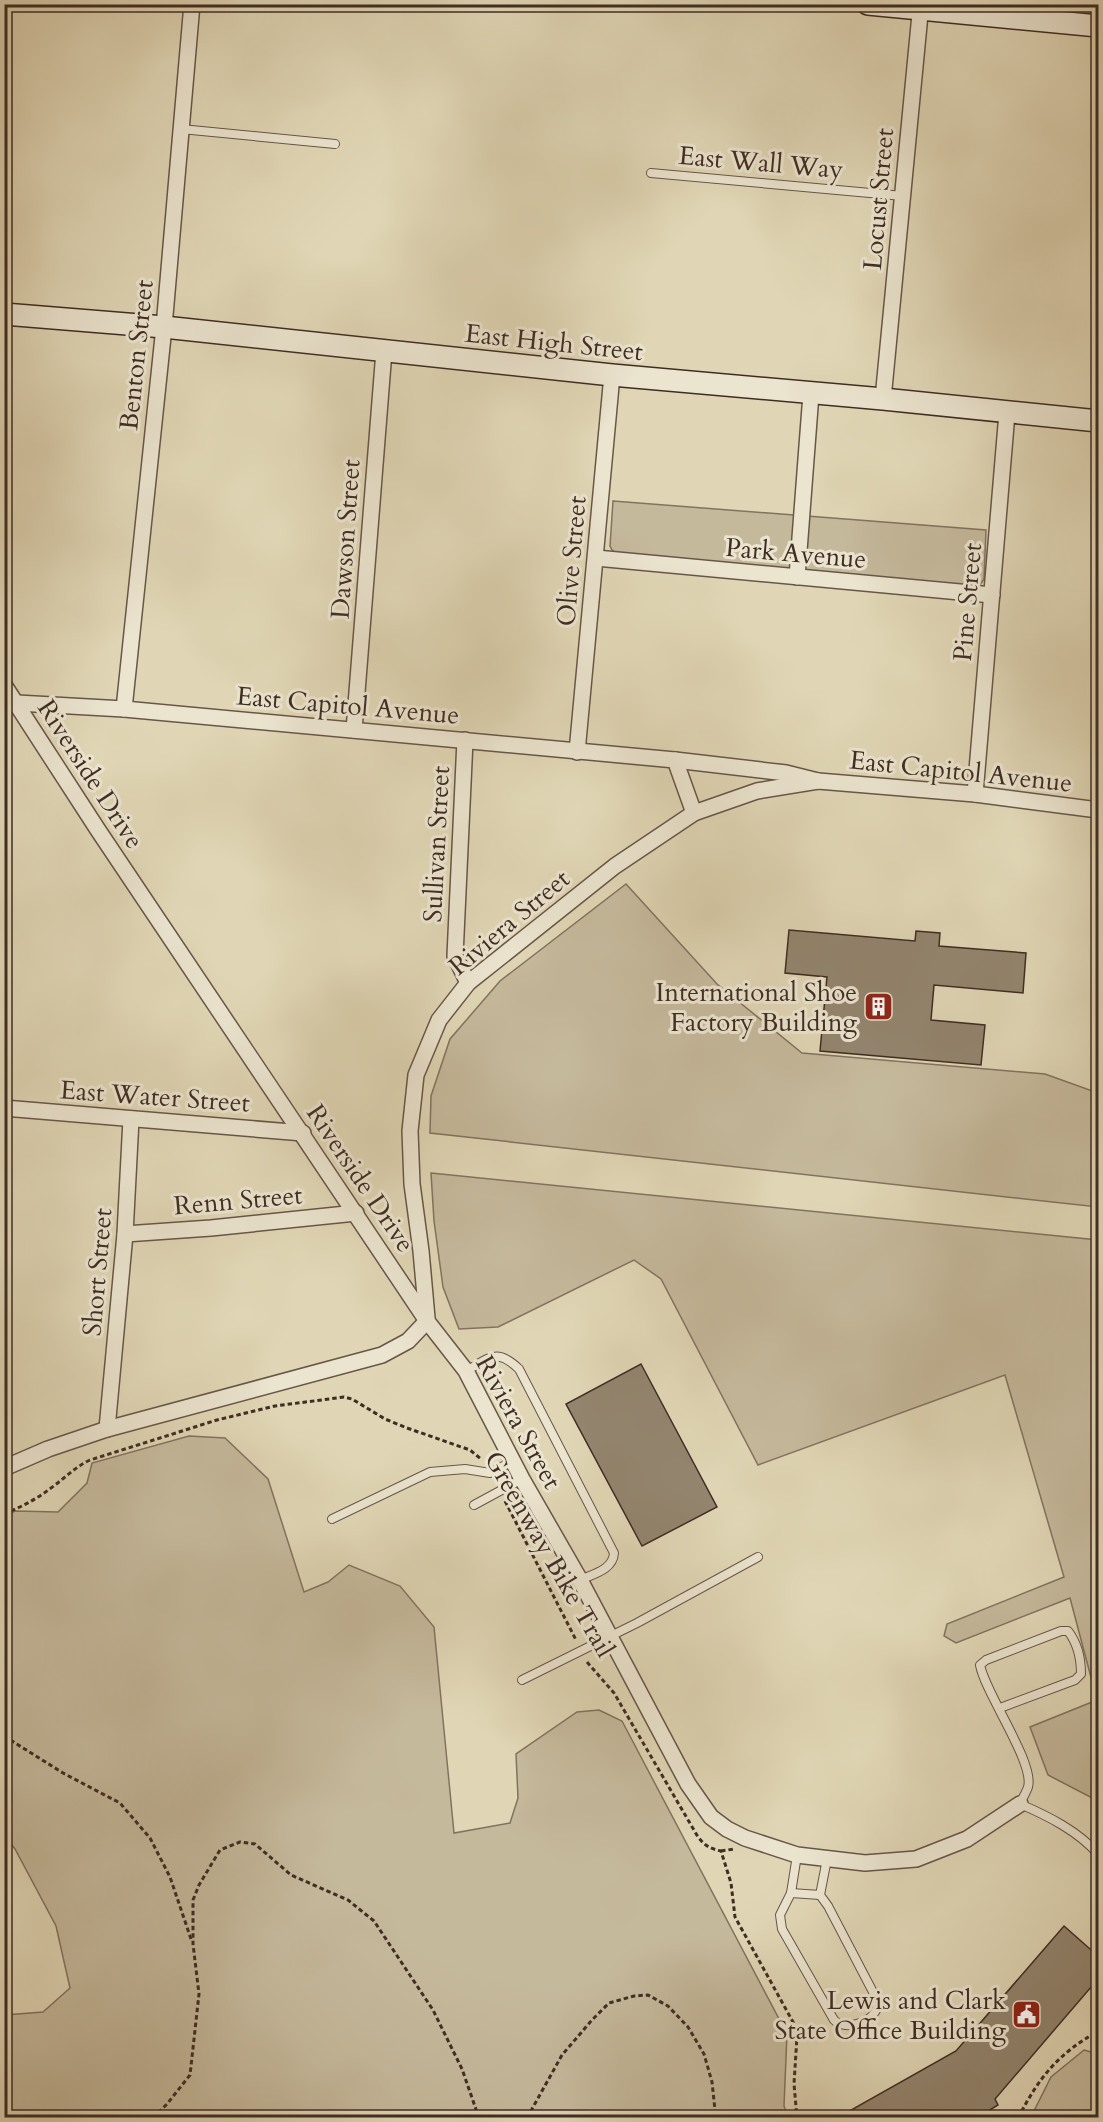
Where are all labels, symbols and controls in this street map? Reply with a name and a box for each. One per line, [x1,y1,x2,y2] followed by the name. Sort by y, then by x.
[855,127,902,271] street label: Locust Street
[677,138,845,187] street label: East Wall Way
[111,278,162,432] street label: Benton Street
[463,316,645,369] street label: East High Street
[322,458,369,620] street label: Dawson Street
[548,494,595,628] street label: Olive Street
[724,530,868,577] street label: Park Avenue
[945,541,990,663] street label: Pine Street
[235,678,461,733] street label: East Capitol Avenue
[29,693,152,856] street label: Riverside Drive
[848,742,1074,801] street label: East Capitol Avenue
[415,765,458,923] street label: Sullivan Street
[441,861,577,983] street label: Riviera Street
[655,975,857,1040] place label: International Shoe Factory Building
[862,991,894,1023] building icon: International Shoe Factory Building
[59,1072,251,1121] street label: East Water Street
[298,1097,423,1259] street label: Riverside Drive
[172,1177,304,1224] street label: Renn Street
[74,1206,121,1338] street label: Short Street
[467,1349,570,1495] street label: Riviera Street
[476,1445,623,1664] street label: Greenway Bike Trail
[775,1983,1006,2048] place label: Lewis and Clark State Office Building
[1011,1999,1043,2031] public building icon: Lewis and Clark State Office Building

